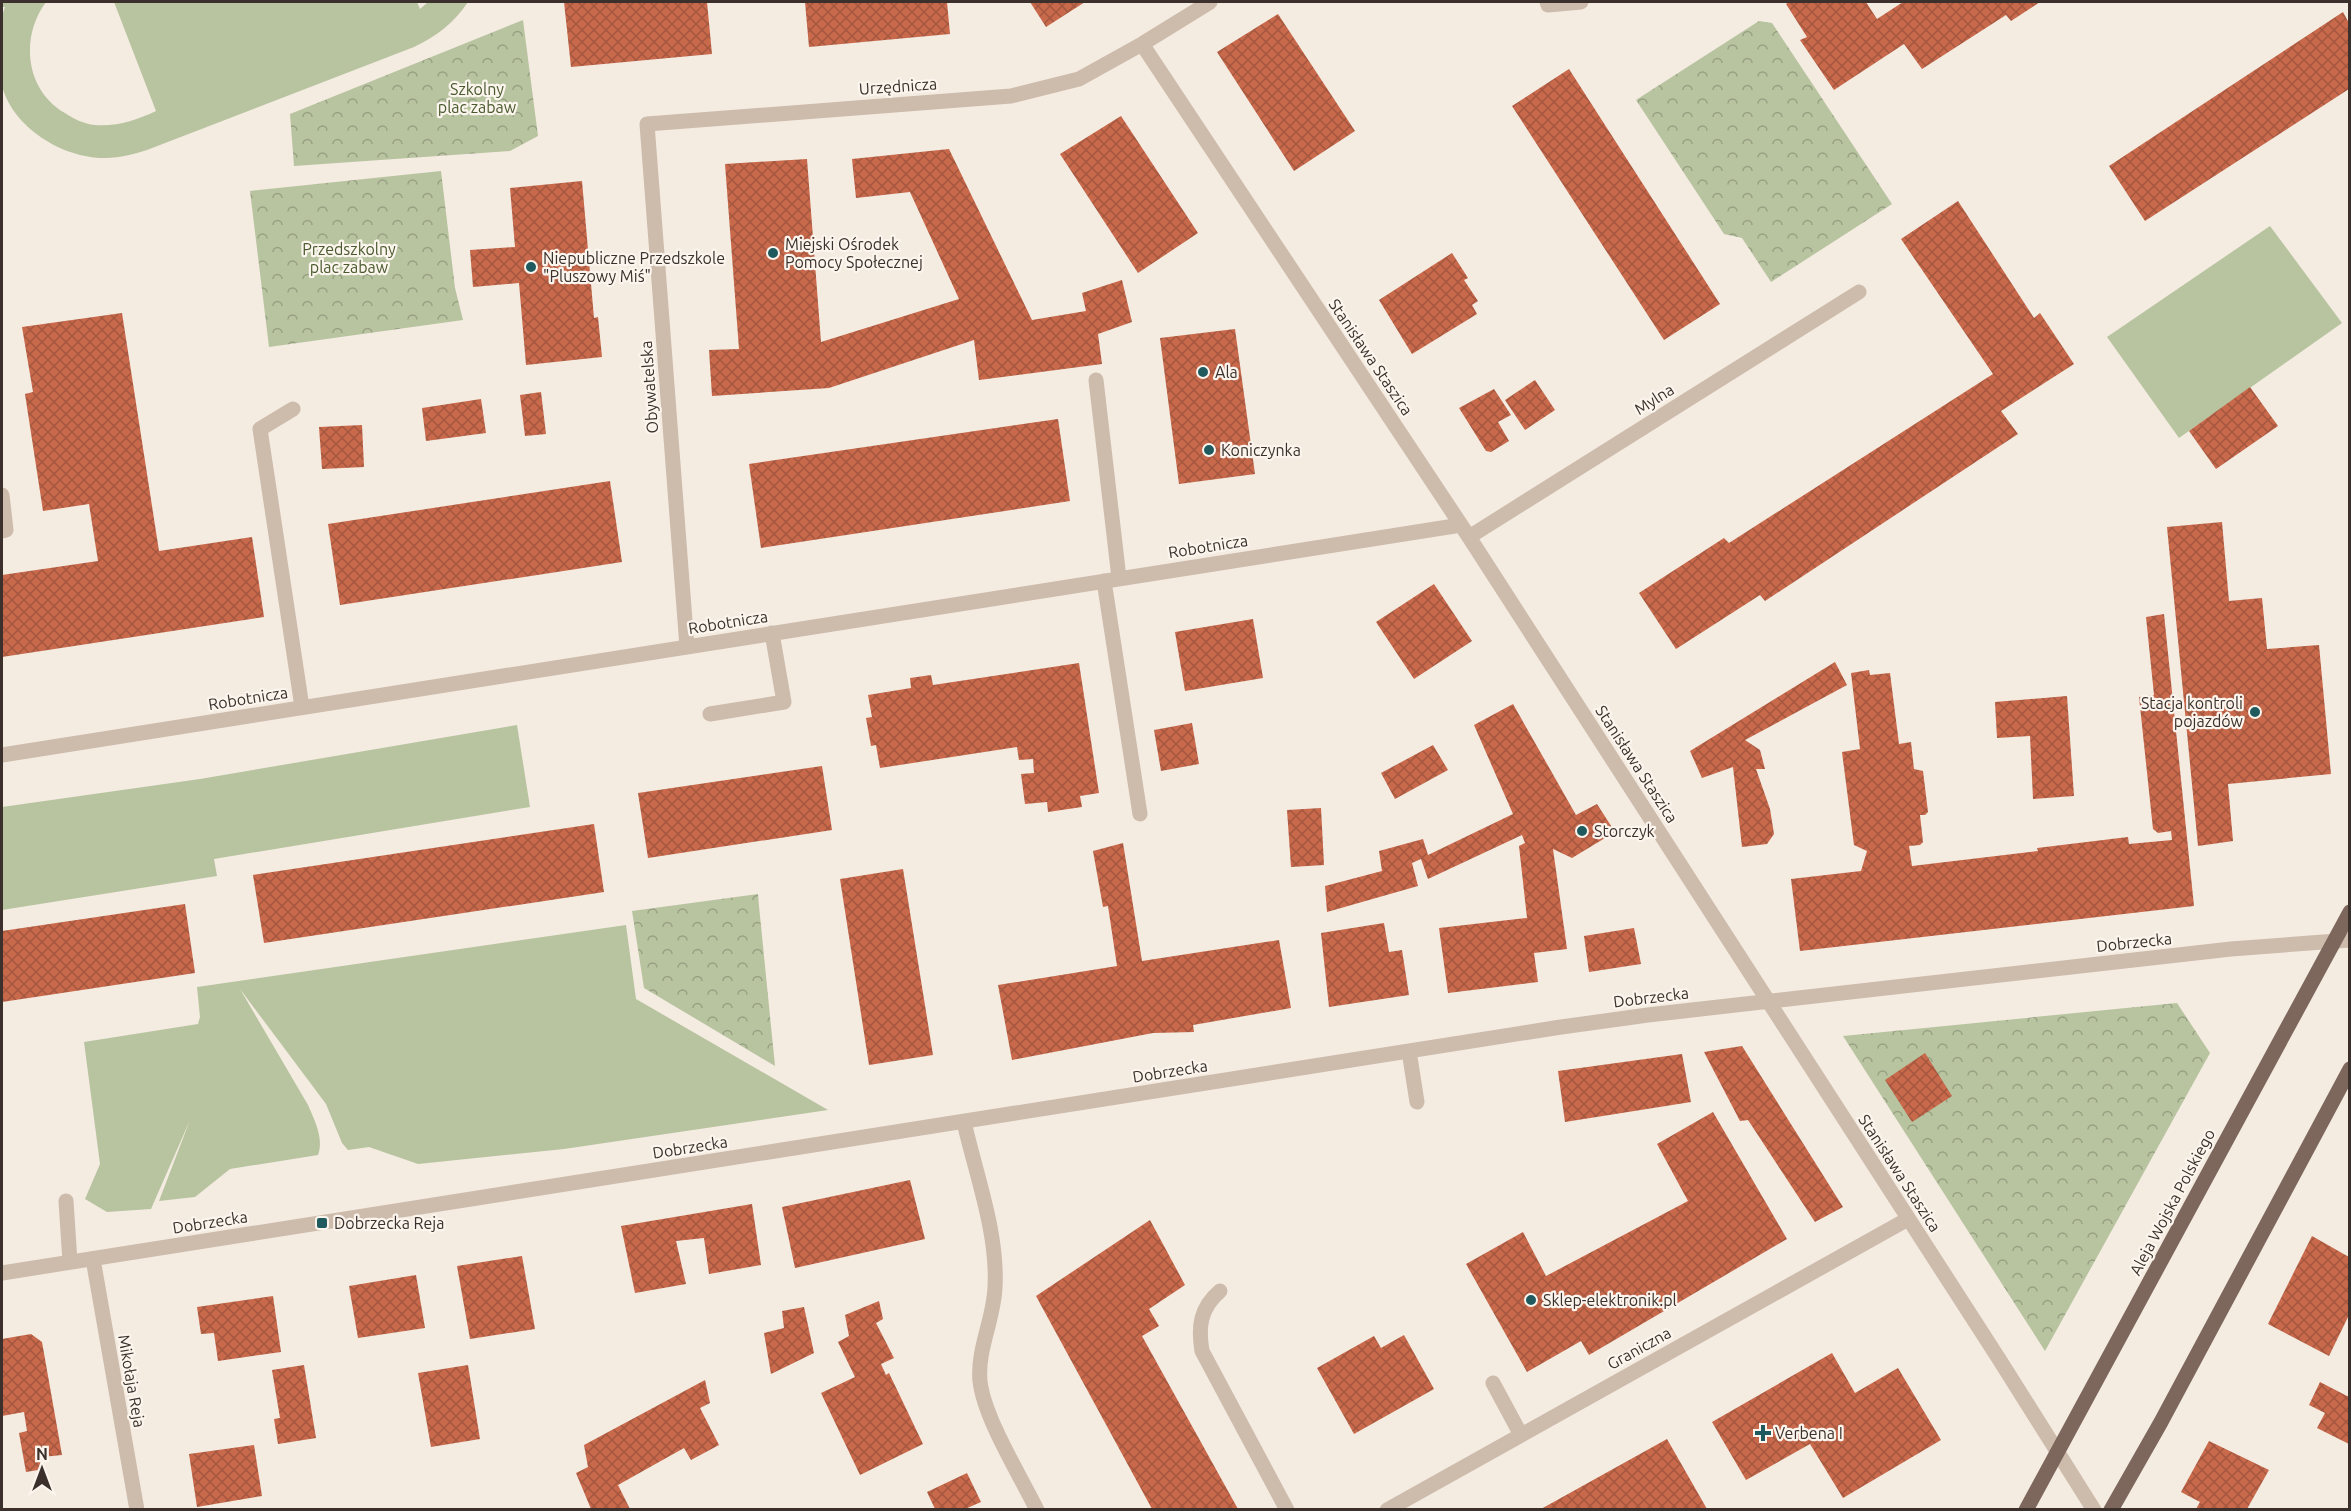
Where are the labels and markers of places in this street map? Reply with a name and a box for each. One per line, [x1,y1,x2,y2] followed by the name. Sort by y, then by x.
[785,235,923,271] place label: Miejski Ośrodek Pomocy Społecznej
[766,246,780,260] marker: Miejski Ośrodek Pomocy Społecznej
[543,249,725,285] place label: Niepubliczne Przedszkole "Pluszowy Miś"
[524,260,538,274] marker: Niepubliczne Przedszkole "Pluszowy Miś"
[1215,363,1238,381] place label: Ala
[1196,365,1210,379] marker: Ala
[1221,441,1301,459] place label: Koniczynka
[1202,443,1216,457] marker: Koniczynka
[2141,694,2244,730] place label: Stacja kontroli pojazdów
[2248,705,2262,719] marker: Stacja kontroli pojazdów
[1594,822,1655,840] place label: Storczyk
[1575,824,1589,838] marker: Storczyk
[334,1214,444,1232] place label: Dobrzecka Reja
[315,1216,329,1230] marker: Dobrzecka Reja
[1543,1291,1677,1309] place label: Sklep-elektronik.pl
[1524,1293,1538,1307] marker: Sklep-elektronik.pl
[1775,1424,1843,1442] place label: Verbena I
[1756,1426,1770,1440] marker: Verbena I

